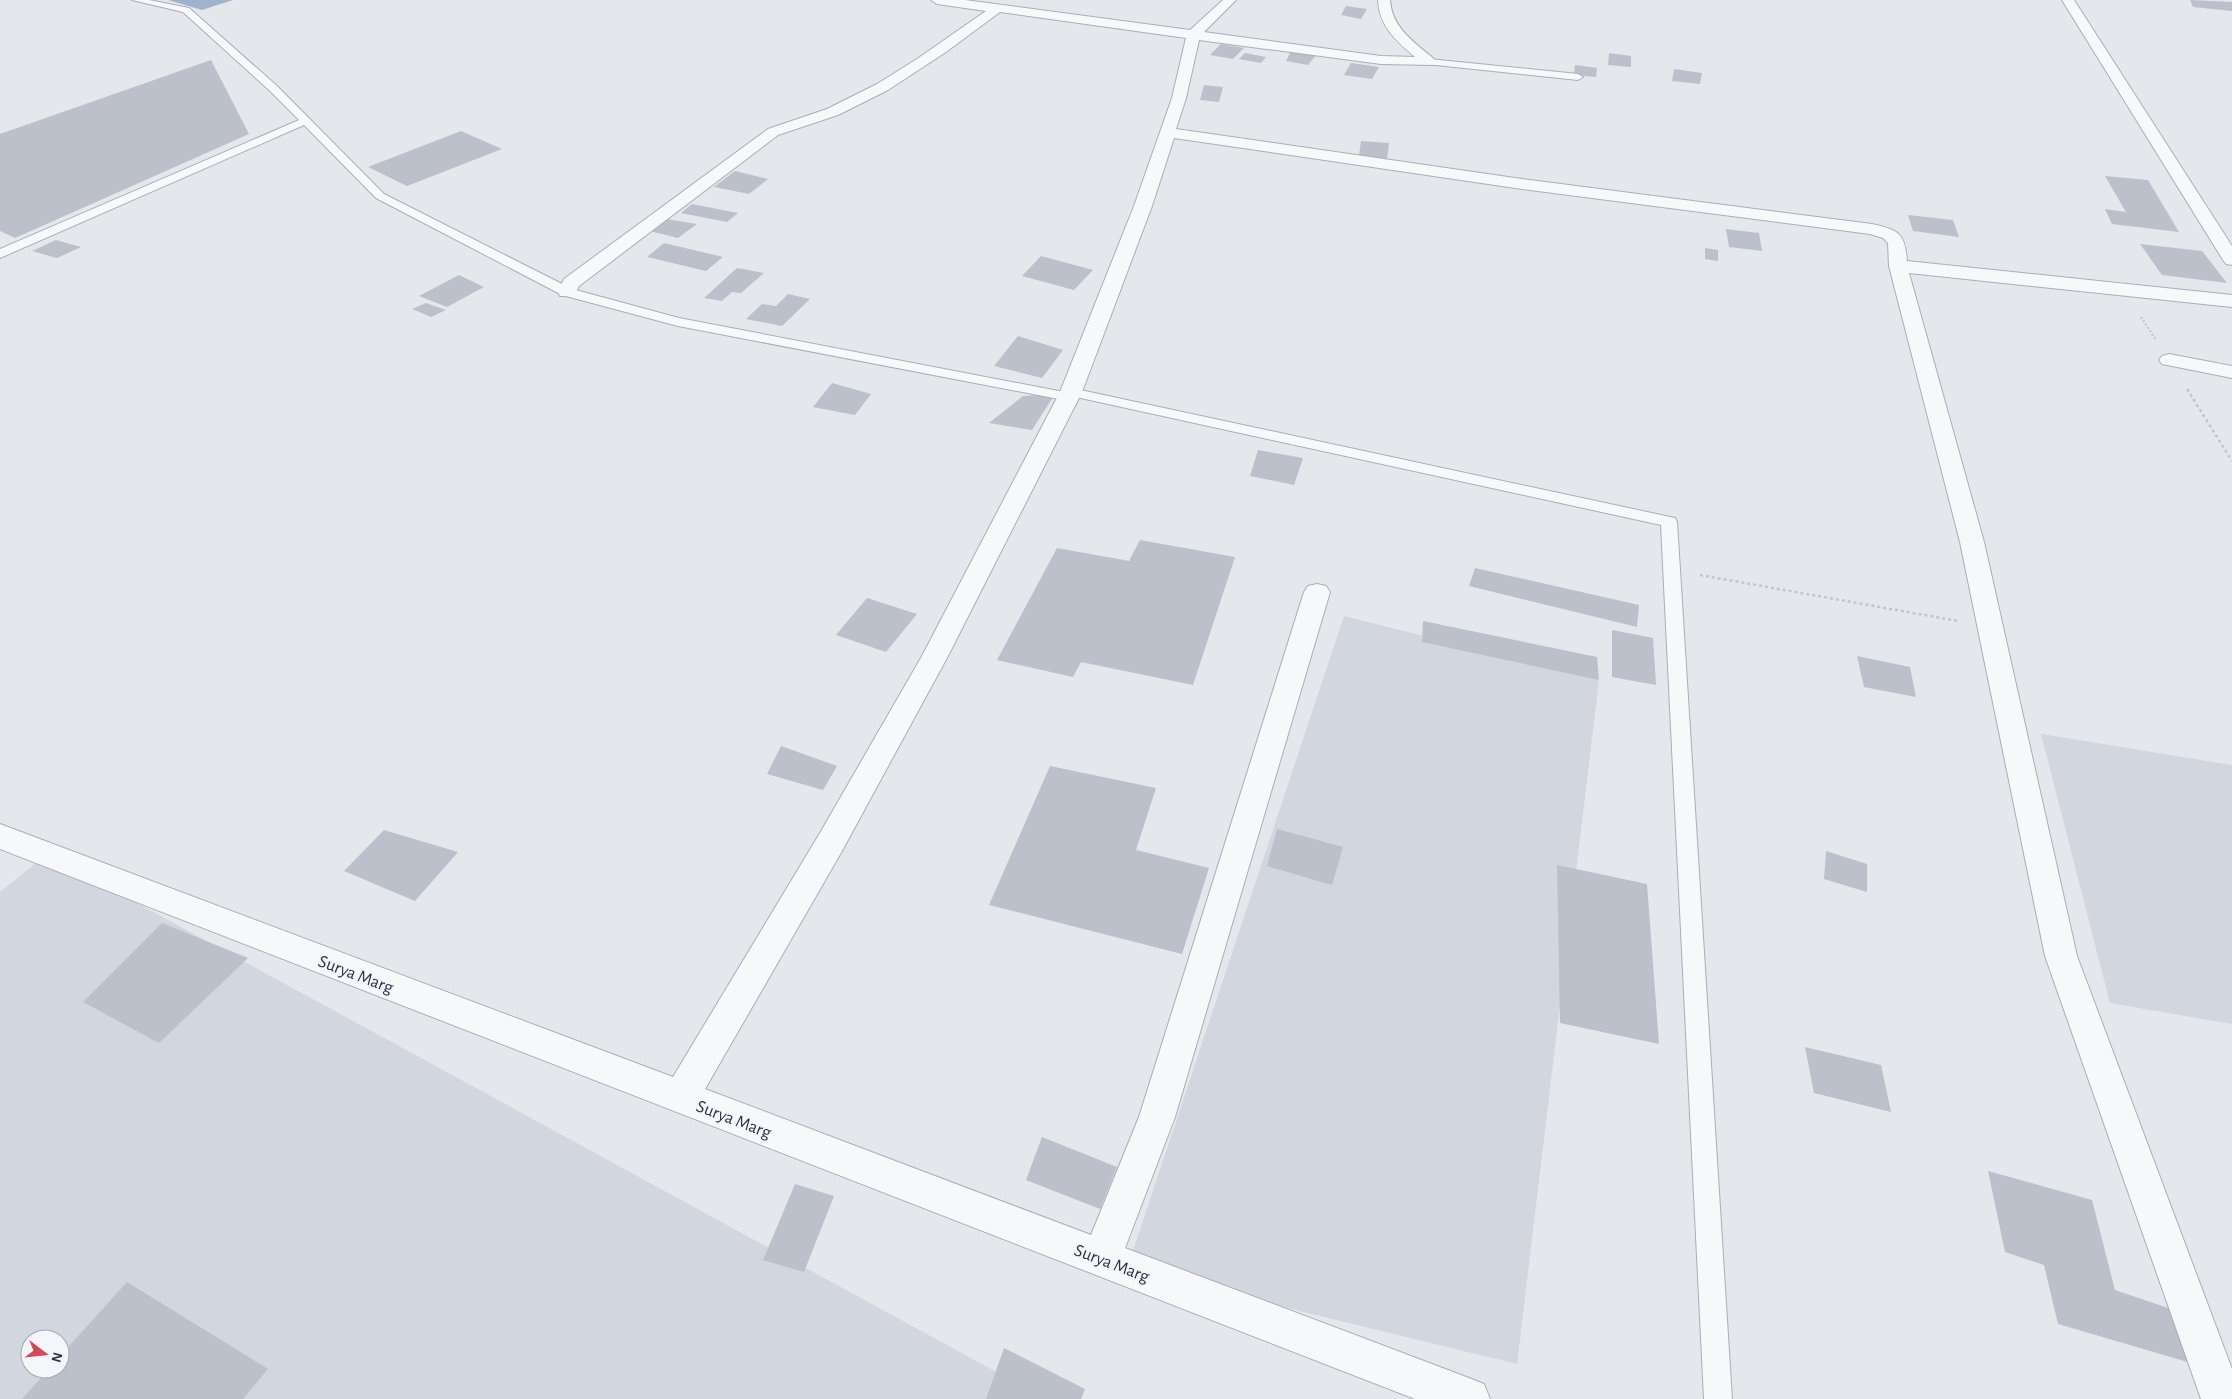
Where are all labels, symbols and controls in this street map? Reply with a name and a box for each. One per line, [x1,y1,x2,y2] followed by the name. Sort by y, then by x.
[316,952,396,998] street label: Surya Marg
[694,1097,774,1143] street label: Surya Marg
[1072,1241,1152,1287] street label: Surya Marg
[20,1329,70,1379] north arrow
[48,1351,65,1364] text: N

